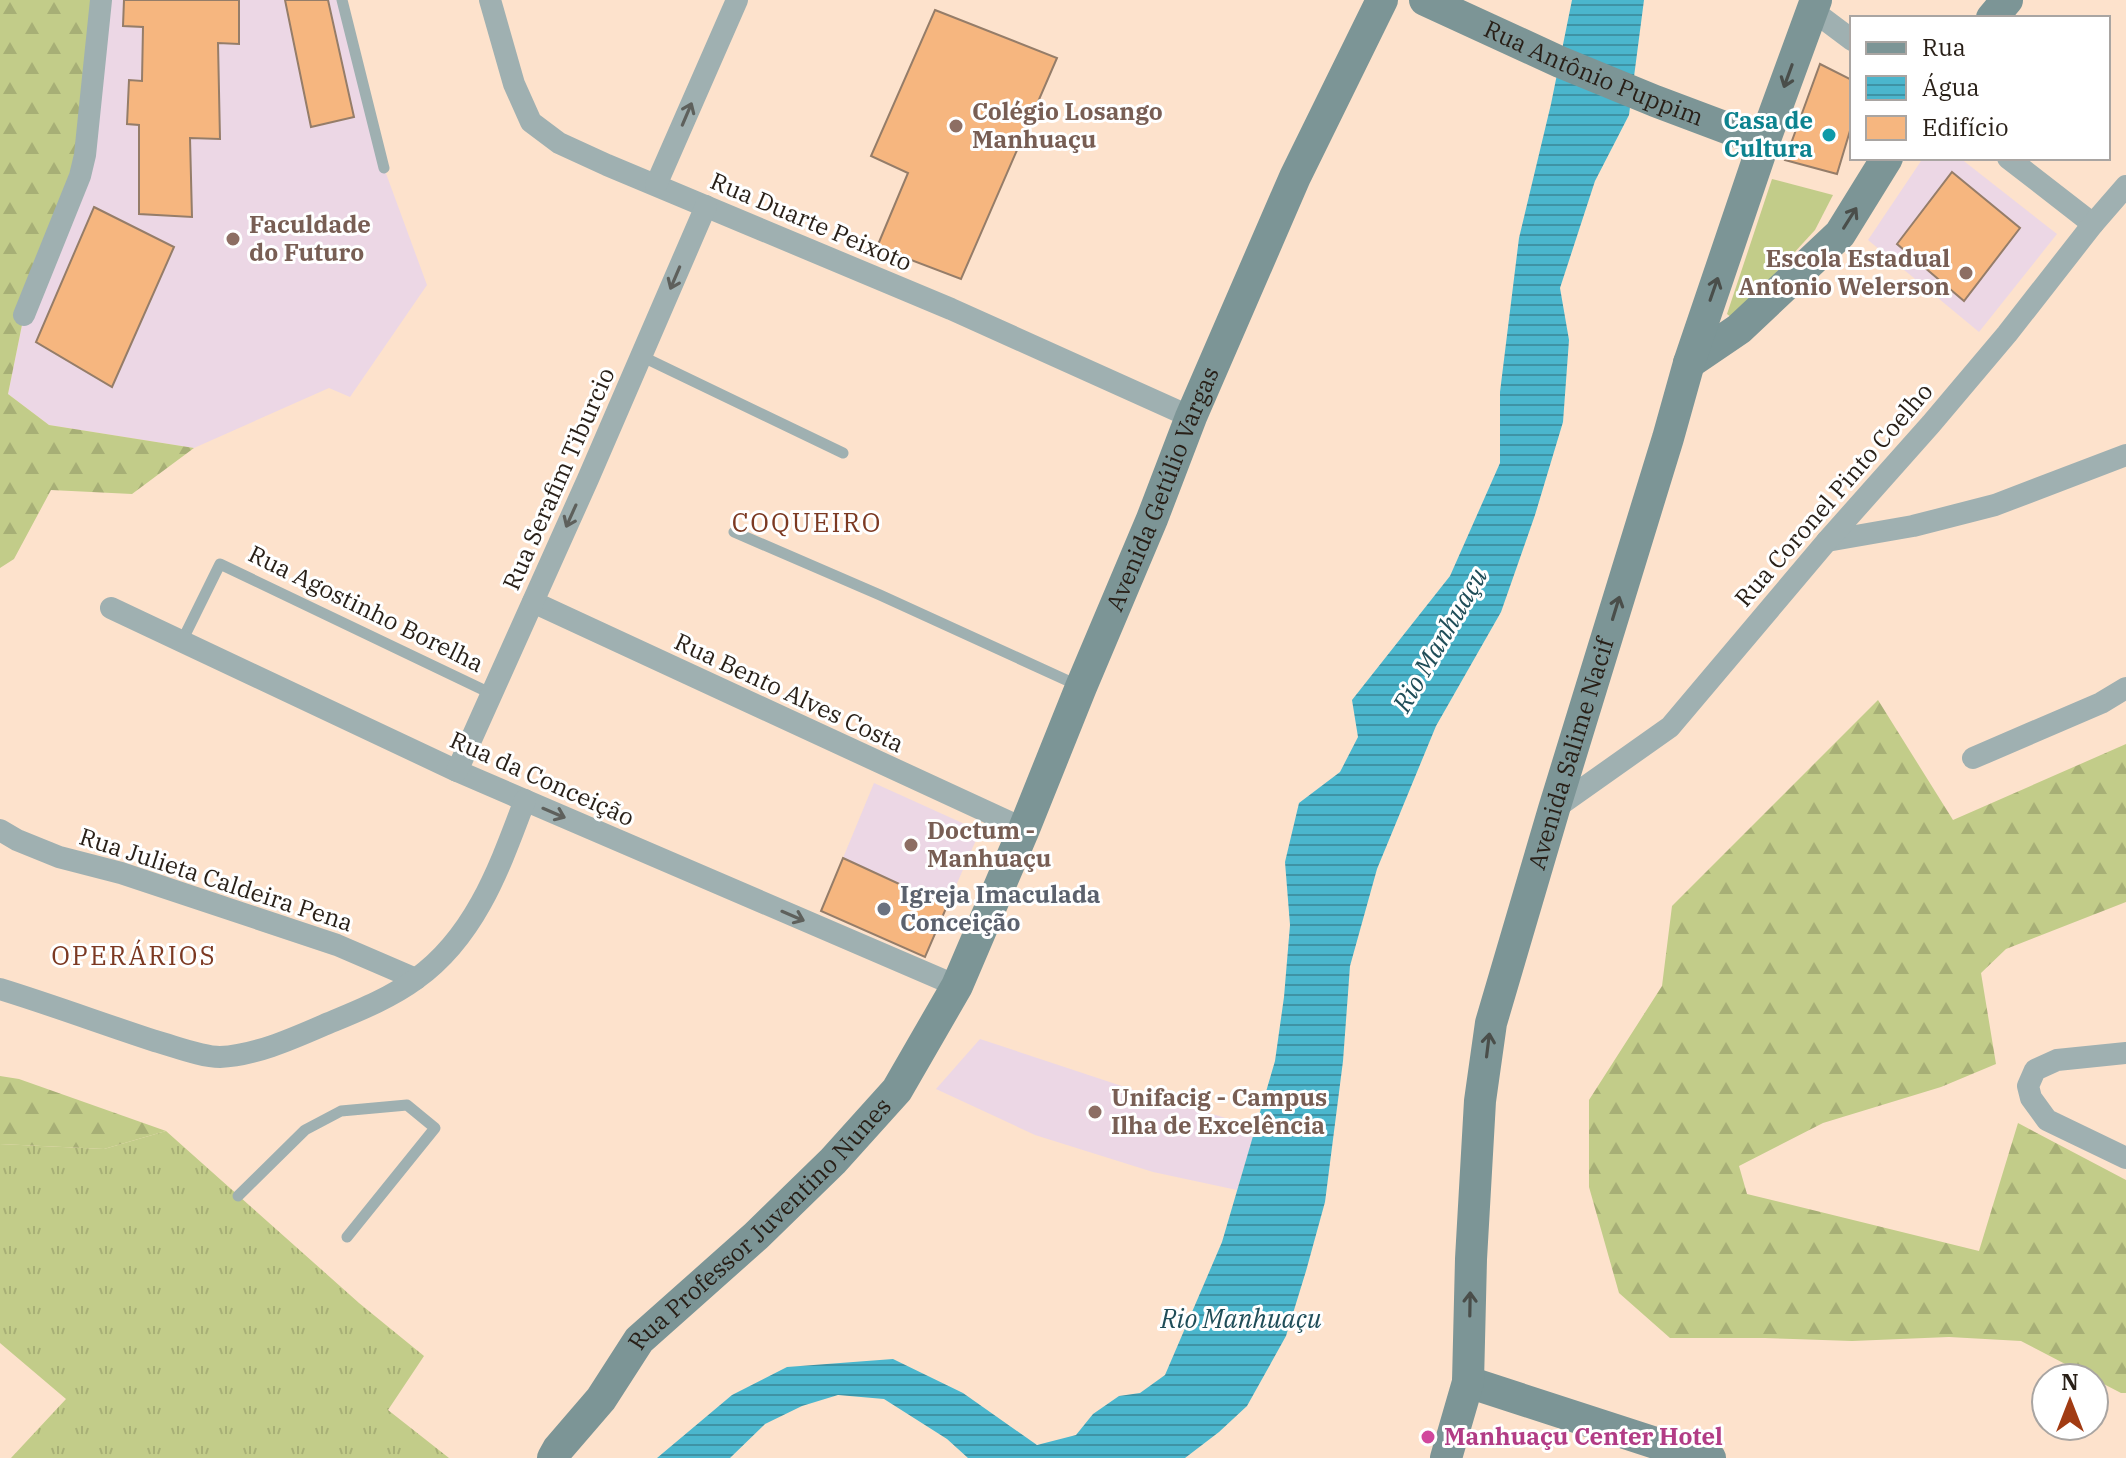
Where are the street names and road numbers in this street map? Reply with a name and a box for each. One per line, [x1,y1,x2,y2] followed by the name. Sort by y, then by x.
[1479,12,1708,133] street label: Rua Antônio Puppim
[706,164,917,278] street label: Rua Duarte Peixoto
[495,362,622,595] street label: Rua Serafim Tiburcio
[1098,362,1226,616] street label: Avenida Getúlio Vargas
[1727,376,1939,613] street label: Rua Coronel Pinto Coelho
[244,537,489,679] street label: Rua Agostinho Borelha
[670,625,909,759] street label: Rua Bento Alves Costa
[1520,632,1621,873] street label: Avenida Salime Nacif
[445,723,640,833] street label: Rua da Conceição
[75,820,357,938] street label: Rua Julieta Caldeira Pena
[620,1090,898,1356] street label: Rua Professor Juventino Nunes

